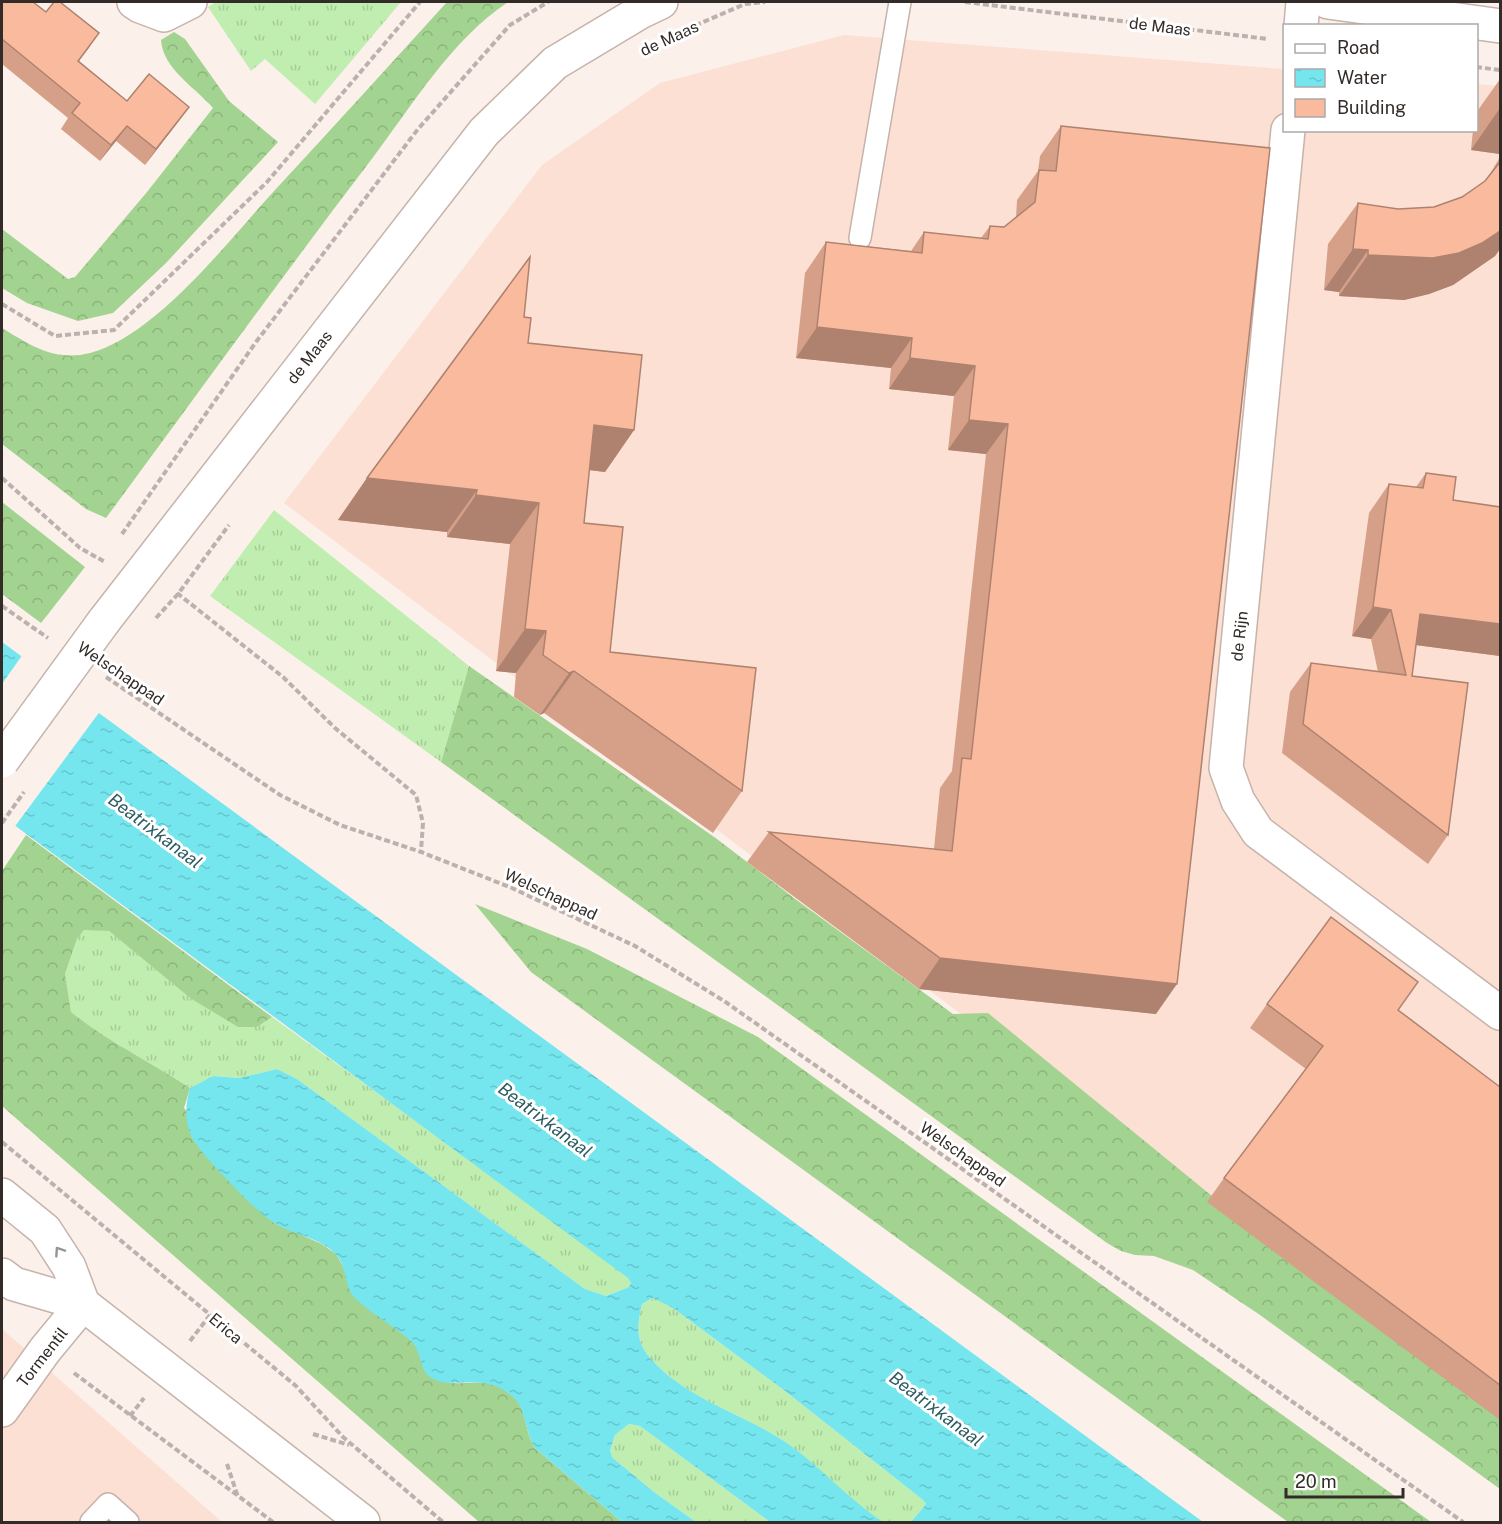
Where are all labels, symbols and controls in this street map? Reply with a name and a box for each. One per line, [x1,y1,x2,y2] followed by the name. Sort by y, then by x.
[1128,13,1192,40] street label: de Maas
[637,17,701,60] street label: de Maas
[1283,24,1478,132] legend
[1337,37,1380,58] text: Road
[1337,67,1387,88] text: Water
[1337,97,1406,118] text: Building
[283,327,336,388] street label: de Maas
[1227,610,1252,662] street label: de Rijn
[74,638,168,709] street label: Welschappad
[104,789,206,873] water label: Beatrixkanaal
[501,865,600,924] street label: Welschappad
[494,1078,596,1162] water label: Beatrixkanaal
[916,1118,1009,1191] street label: Welschappad
[55,1247,66,1258] one-way arrow
[205,1309,246,1348] street label: Erica
[13,1324,72,1391] street label: Tormentil
[885,1367,987,1451] water label: Beatrixkanaal
[1286,1461,1403,1499] scale bar
[1295,1471,1337,1492] text: 20 m

